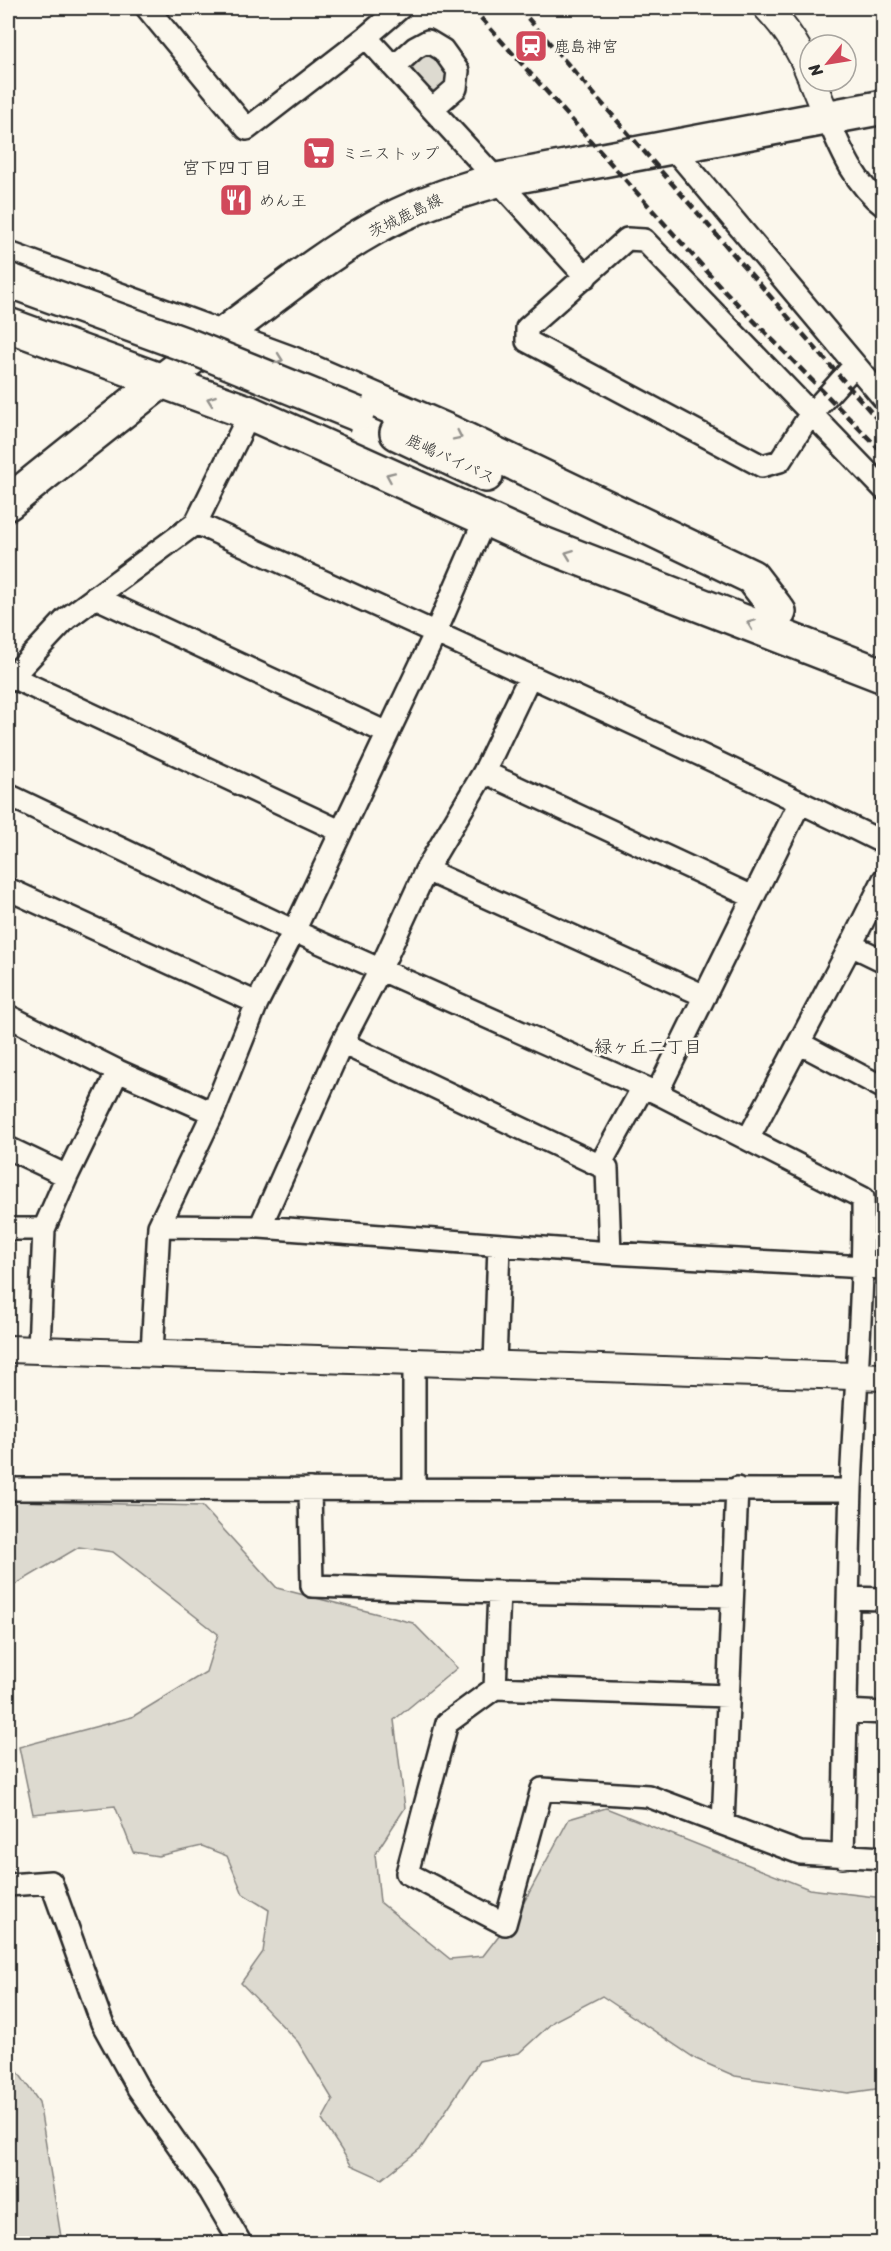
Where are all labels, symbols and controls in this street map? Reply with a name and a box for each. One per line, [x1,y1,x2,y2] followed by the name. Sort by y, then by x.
[513,28,549,64] station icon: 鹿島神宮
[554,32,618,61] place label: 鹿島神宮
[798,33,858,93] north arrow
[800,57,831,83] text: N
[301,135,337,171] supermarket icon: ミニストップ
[342,139,440,168] place label: ミニストップ
[182,152,272,184] district label: 宮下四丁目
[218,182,254,218] restaurant icon: めん王
[363,185,448,246] street label: 茨城鹿島線
[259,186,307,215] place label: めん王
[273,352,284,364] one-way arrow
[206,394,217,407] one-way arrow
[401,425,500,492] street label: 鹿嶋バイパス
[452,429,463,440] one-way arrow
[385,471,396,483] one-way arrow
[564,549,575,561] one-way arrow
[746,619,757,632] one-way arrow
[594,1031,702,1063] district label: 緑ヶ丘二丁目

